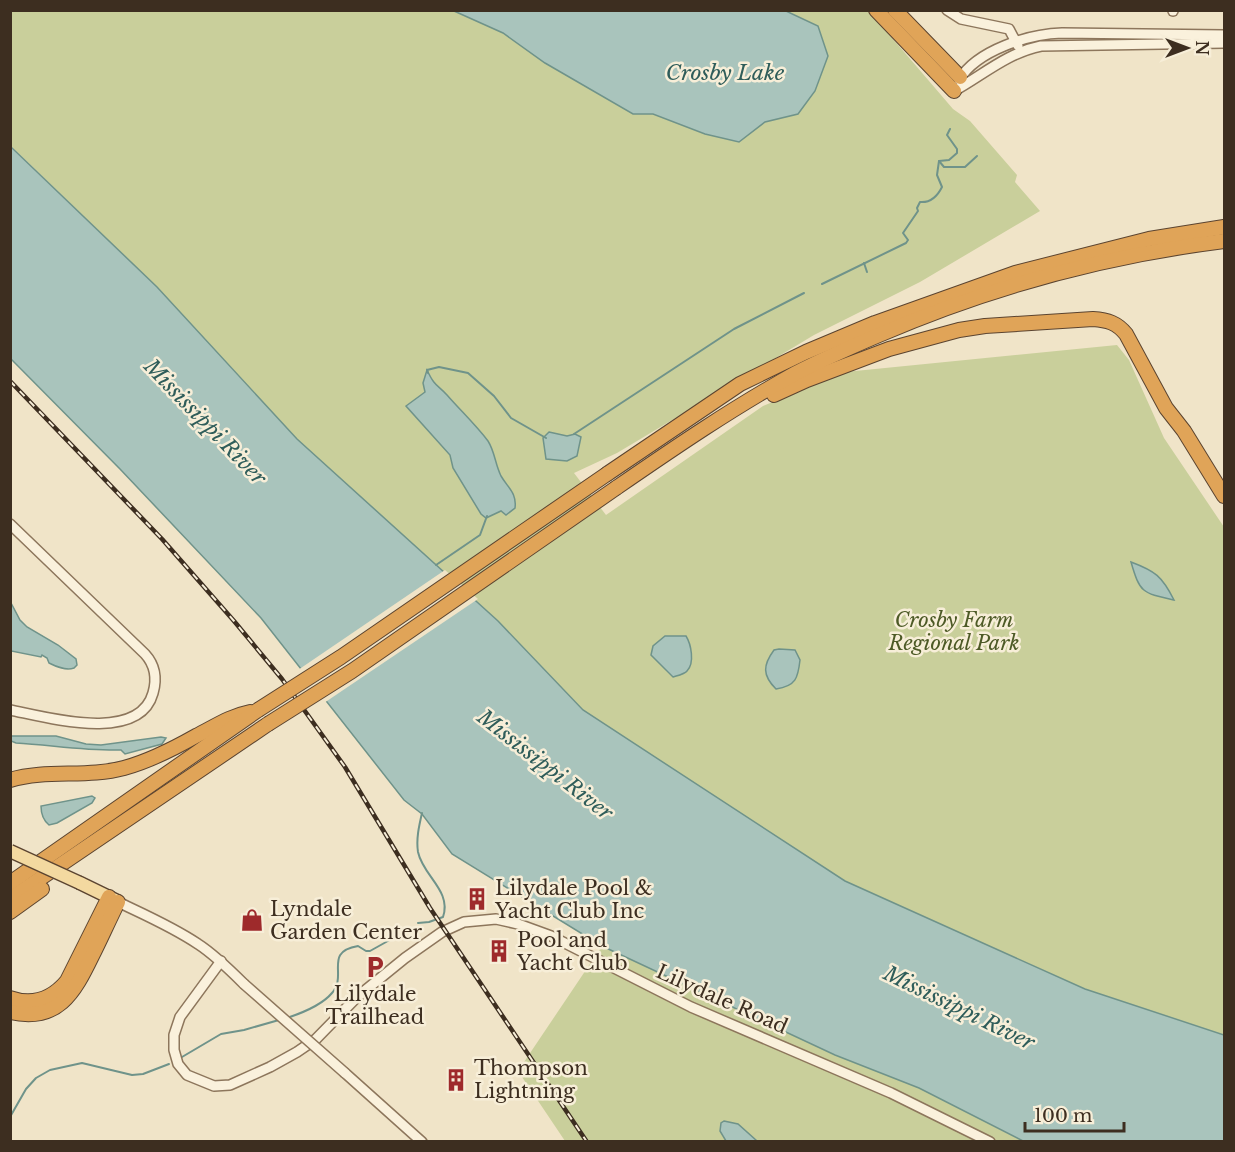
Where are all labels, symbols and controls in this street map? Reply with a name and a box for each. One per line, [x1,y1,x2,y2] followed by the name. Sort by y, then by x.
[1157,18,1217,78] north arrow
[1192,40,1212,56] text: N
[666,60,785,86] water label: Crosby Lake
[138,353,273,491] water label: Mississippi River
[887,608,1020,655] park label: Crosby Farm Regional Park
[471,703,619,827] water label: Mississippi River
[494,876,653,923] place label: Lilydale Pool & Yacht Club Inc
[464,886,490,912] building icon: Lilydale Pool & Yacht Club Inc
[270,897,423,944] place label: Lyndale Garden Center
[239,907,265,933] shop icon: Lyndale Garden Center
[516,928,628,975] place label: Pool and Yacht Club
[486,938,512,964] building icon: Pool and Yacht Club
[362,954,388,980] parking icon: Lilydale Trailhead
[652,959,792,1039] street label: Lilydale Road
[878,960,1040,1056] water label: Mississippi River
[326,982,424,1029] place label: Lilydale Trailhead
[474,1056,588,1103] place label: Thompson Lightning
[443,1067,469,1093] building icon: Thompson Lightning
[1025,1095,1124,1133] scale bar
[1034,1105,1092,1127] text: 100 m

